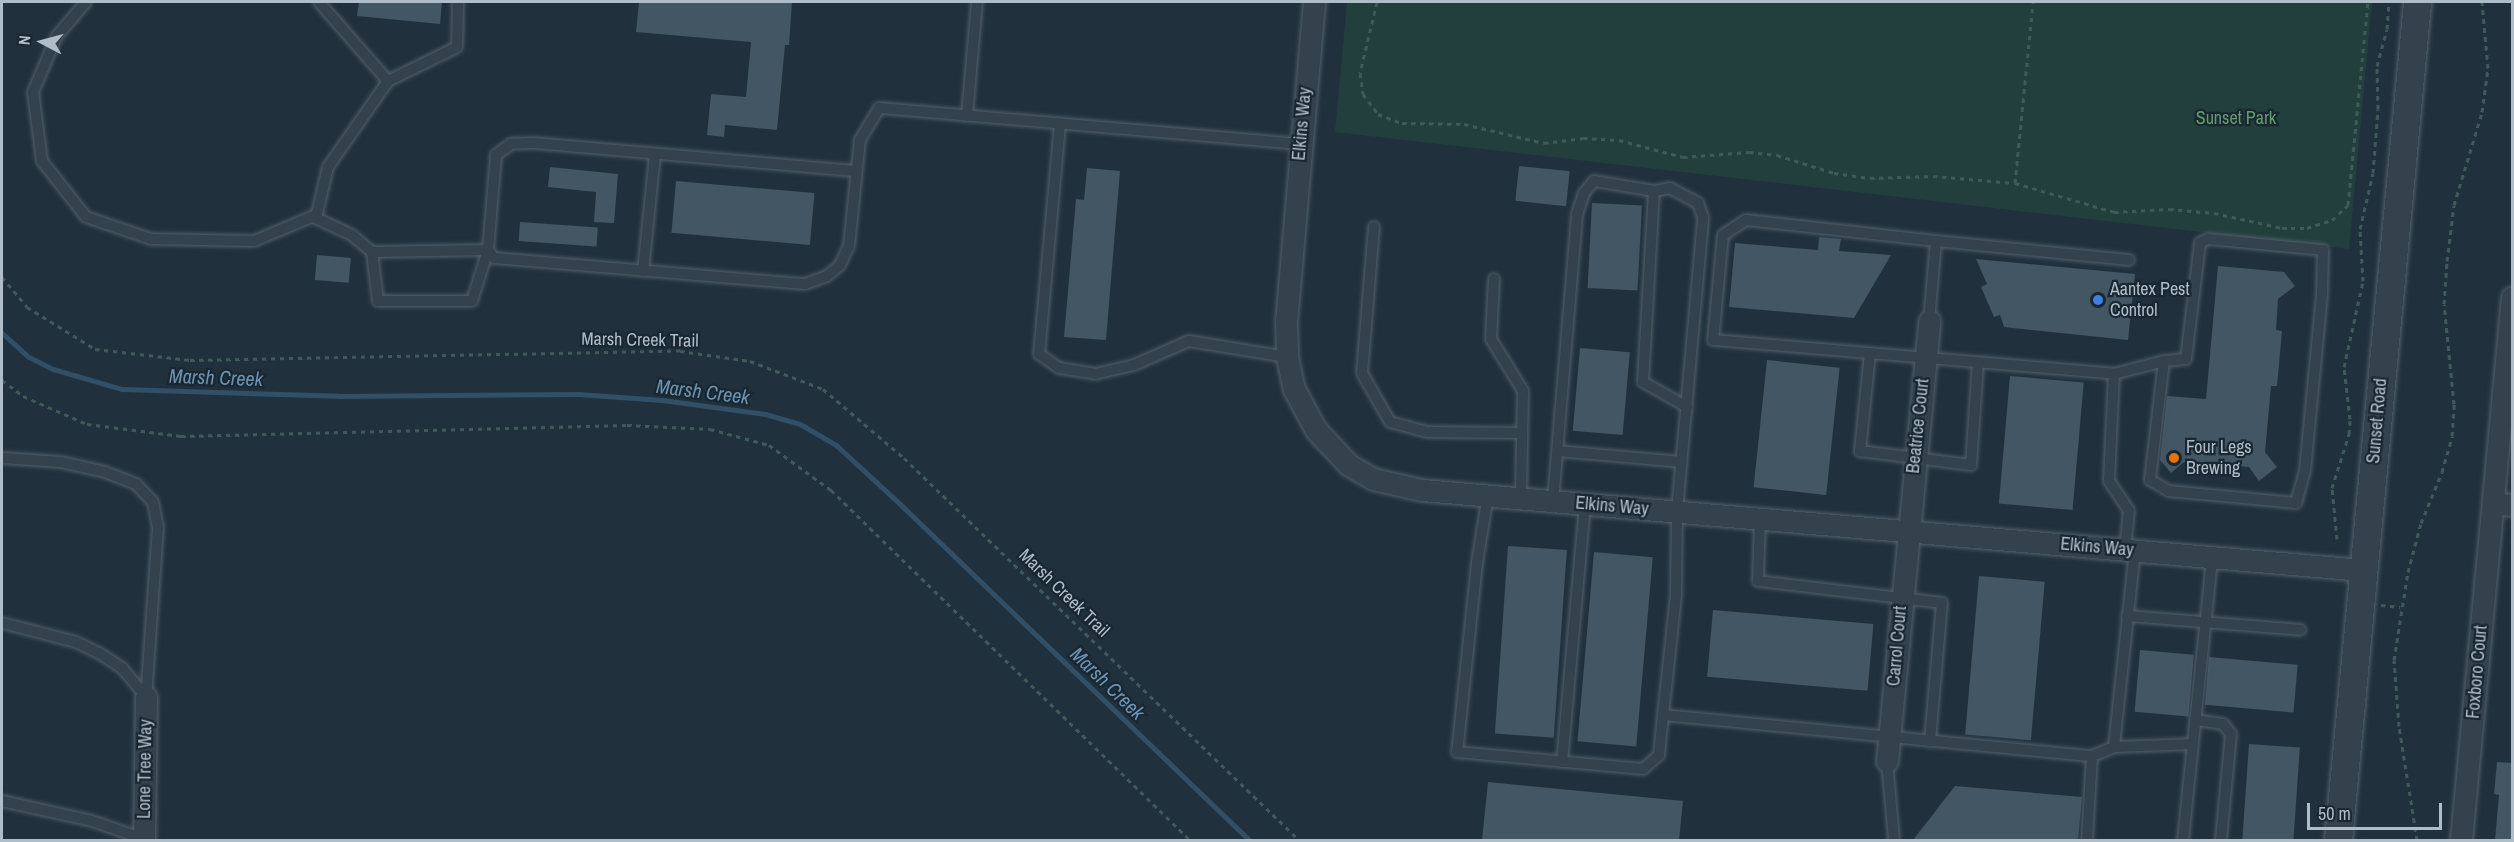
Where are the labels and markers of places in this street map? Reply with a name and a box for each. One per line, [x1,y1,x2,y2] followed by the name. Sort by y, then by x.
[2110,279,2190,322] place label: Aantex Pest Control
[2091,293,2105,307] marker: Aantex Pest Control
[2186,437,2252,480] place label: Four Legs Brewing
[2167,451,2181,465] marker: Four Legs Brewing

